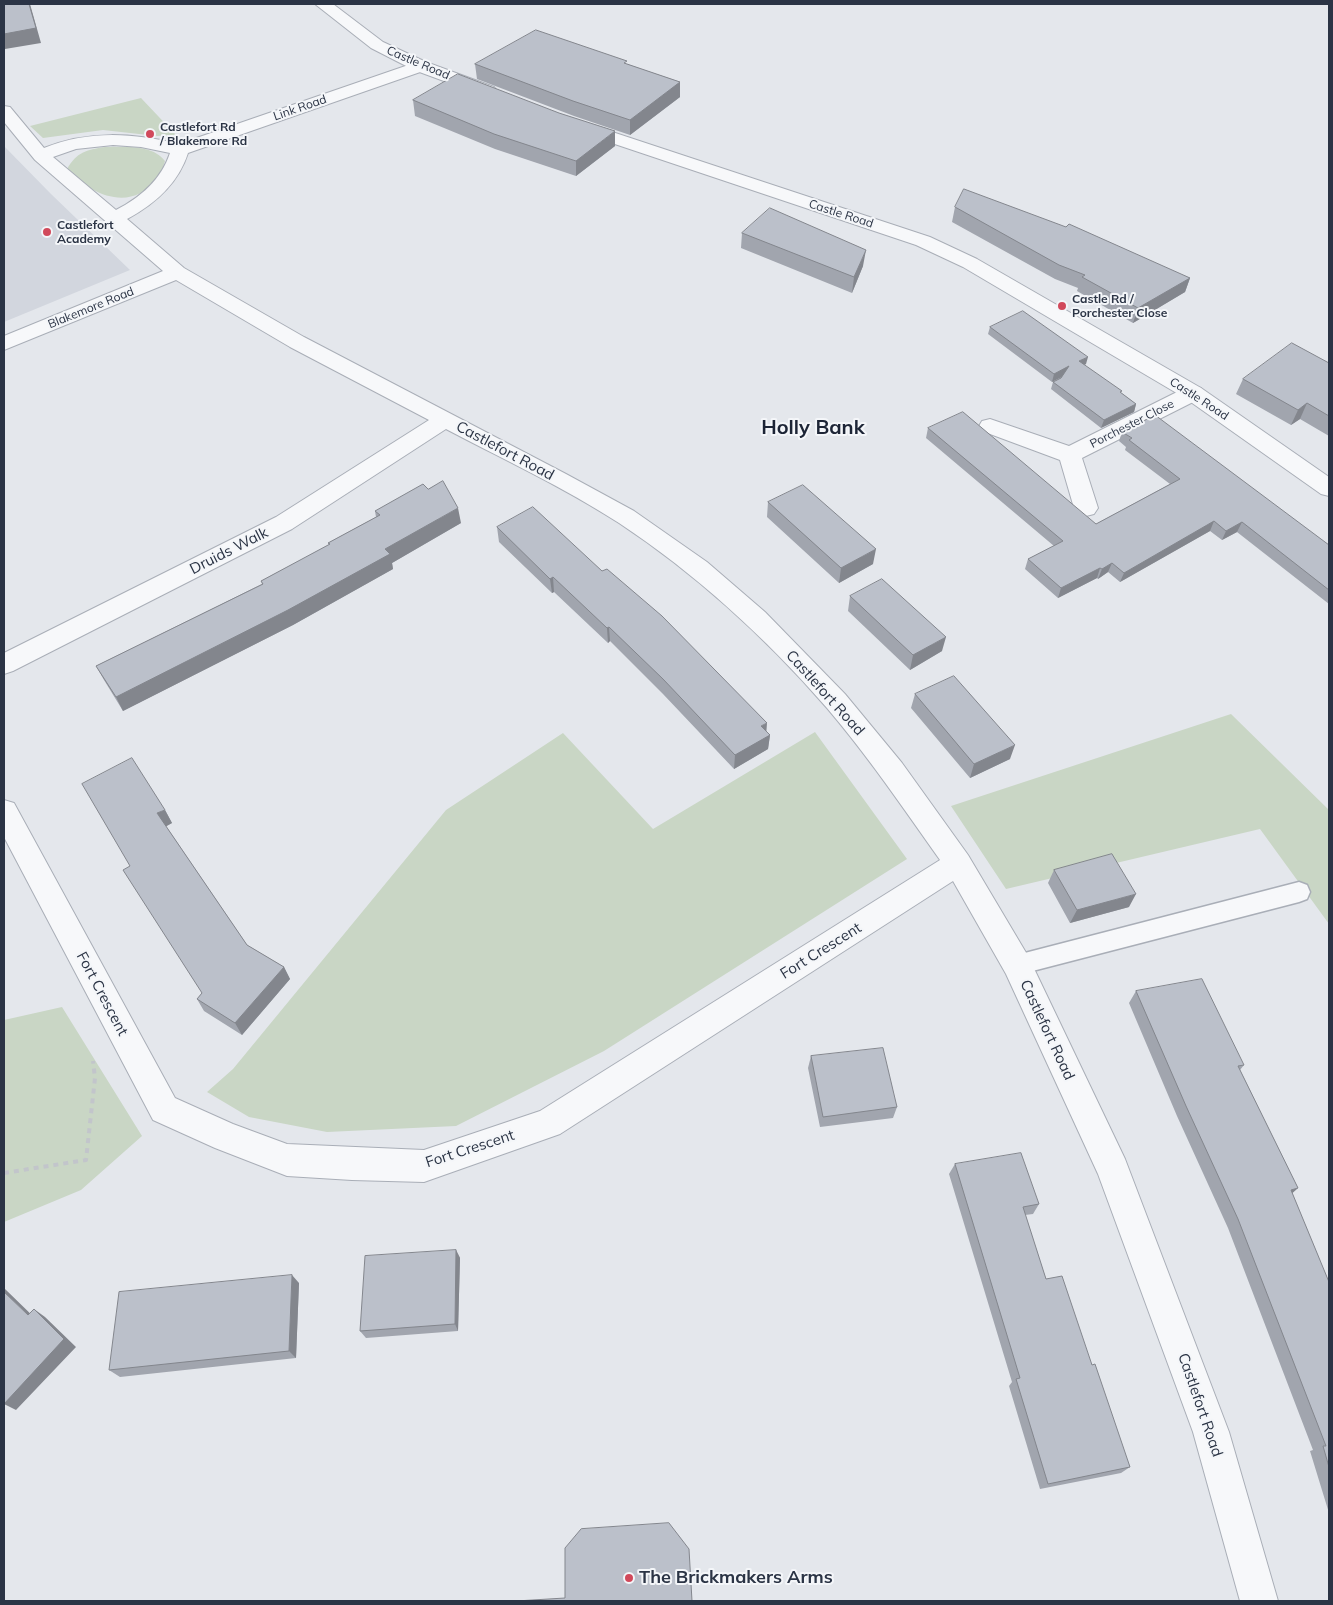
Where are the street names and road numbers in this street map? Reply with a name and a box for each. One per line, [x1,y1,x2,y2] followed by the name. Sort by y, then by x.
[384,43,452,83] street label: Castle Road
[272,92,328,124] street label: Link Road
[807,197,875,231] street label: Castle Road
[46,284,136,332] street label: Blakemore Road
[1167,375,1231,423] street label: Castle Road
[1087,397,1177,451] street label: Porchester Close
[453,418,557,484] street label: Castlefort Road
[187,524,271,578] street label: Druids Walk
[782,647,868,739] street label: Castlefort Road
[777,919,865,983] street label: Fort Crescent
[72,949,132,1039] street label: Fort Crescent
[1016,977,1078,1083] street label: Castlefort Road
[423,1126,517,1172] street label: Fort Crescent
[1174,1351,1226,1459] street label: Castlefort Road

